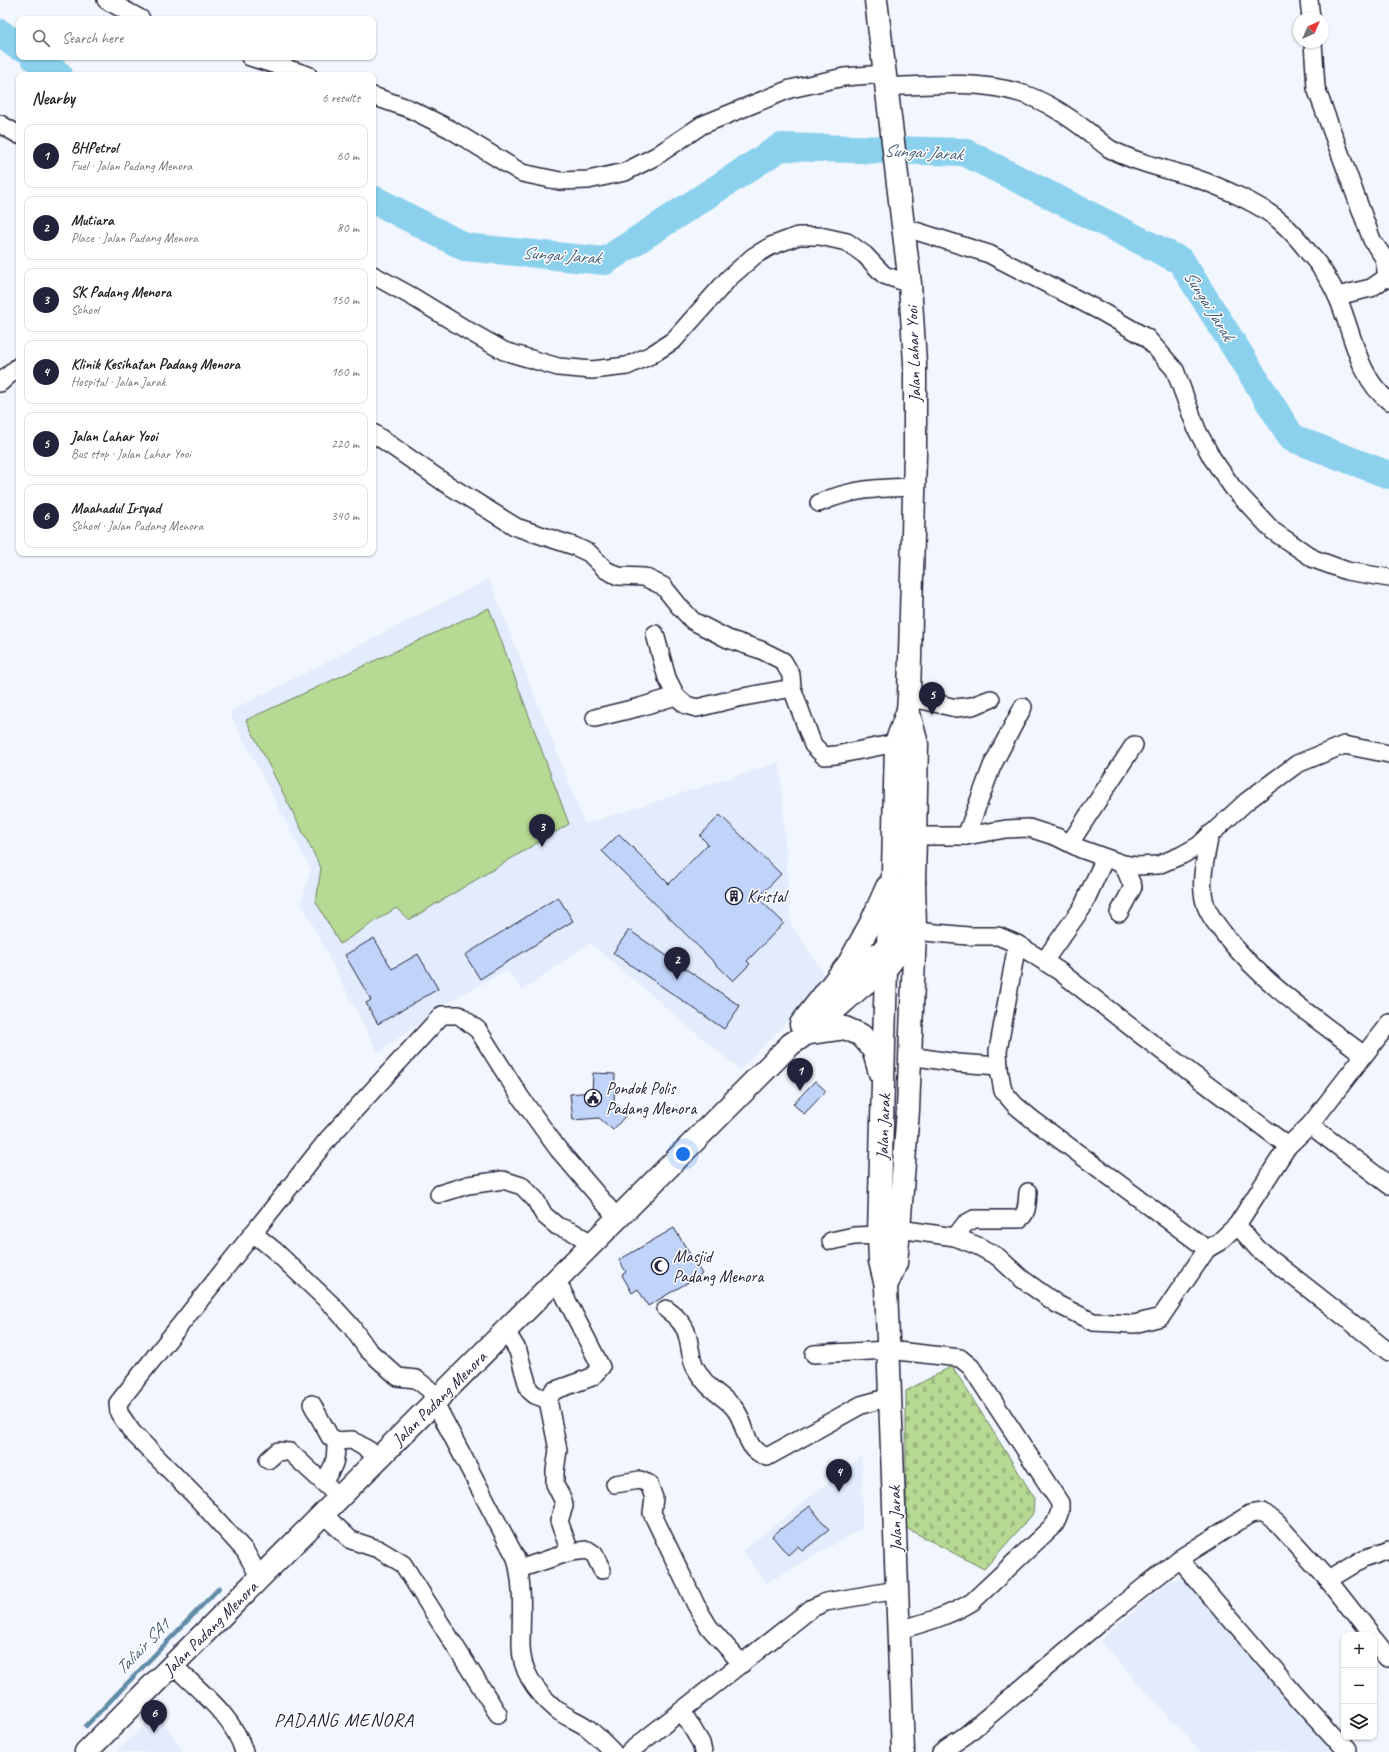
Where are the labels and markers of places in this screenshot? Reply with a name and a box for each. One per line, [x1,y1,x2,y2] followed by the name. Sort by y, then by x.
[919,682,945,715] pin: 5
[529,814,555,847] pin: 3
[724,886,744,906] building icon: Kristal
[747,886,789,907] place label: Kristal
[664,947,690,980] pin: 2
[787,1058,813,1091] pin: 1
[606,1078,697,1119] place label: Pondok Polis Padang Menora
[583,1088,603,1108] public building icon: Pondok Polis Padang Menora
[673,1246,764,1287] place label: Masjid Padang Menora
[650,1256,670,1276] mosque icon: Masjid Padang Menora
[826,1459,852,1492] pin: 4
[141,1700,167,1733] pin: 6

